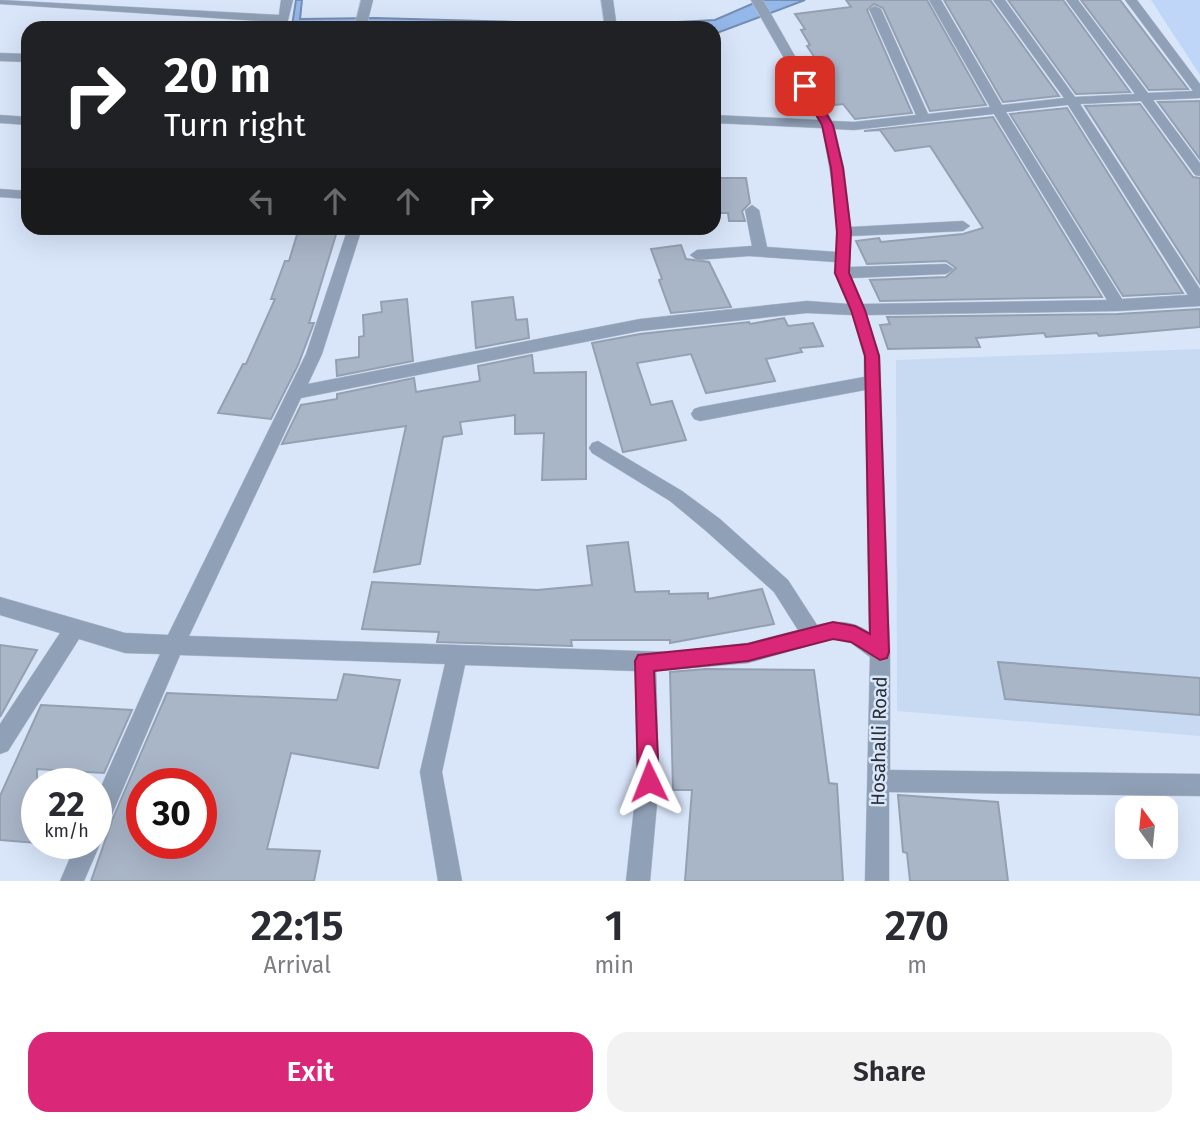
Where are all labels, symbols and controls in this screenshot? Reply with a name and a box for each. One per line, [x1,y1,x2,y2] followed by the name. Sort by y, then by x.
[164,46,271,105] text: 20 m
[49,49,140,140] icon: right
[775,56,835,116] pin
[786,67,824,105] icon: arrive
[164,106,306,144] text: Turn right
[243,182,281,220] icon: left
[316,182,354,220] icon: ahead
[389,182,427,220] icon: ahead
[462,182,500,220] icon: right
[866,676,892,806] street label: Hosahalli Road
[612,744,686,818] position arrow
[126,768,217,859] speed limit sign: 30
[48,783,85,825] text: 22
[1115,796,1178,859] north arrow
[1115,796,1178,859] map controls
[44,820,89,842] text: km/h
[251,901,344,951] text: 22:15
[605,901,624,951] text: 1
[885,901,949,951] text: 270
[264,951,331,979] text: Arrival
[594,951,634,979] text: min
[907,951,927,979] text: m
[28,1032,593,1112] button: Exit
[607,1032,1172,1112] button: Share

